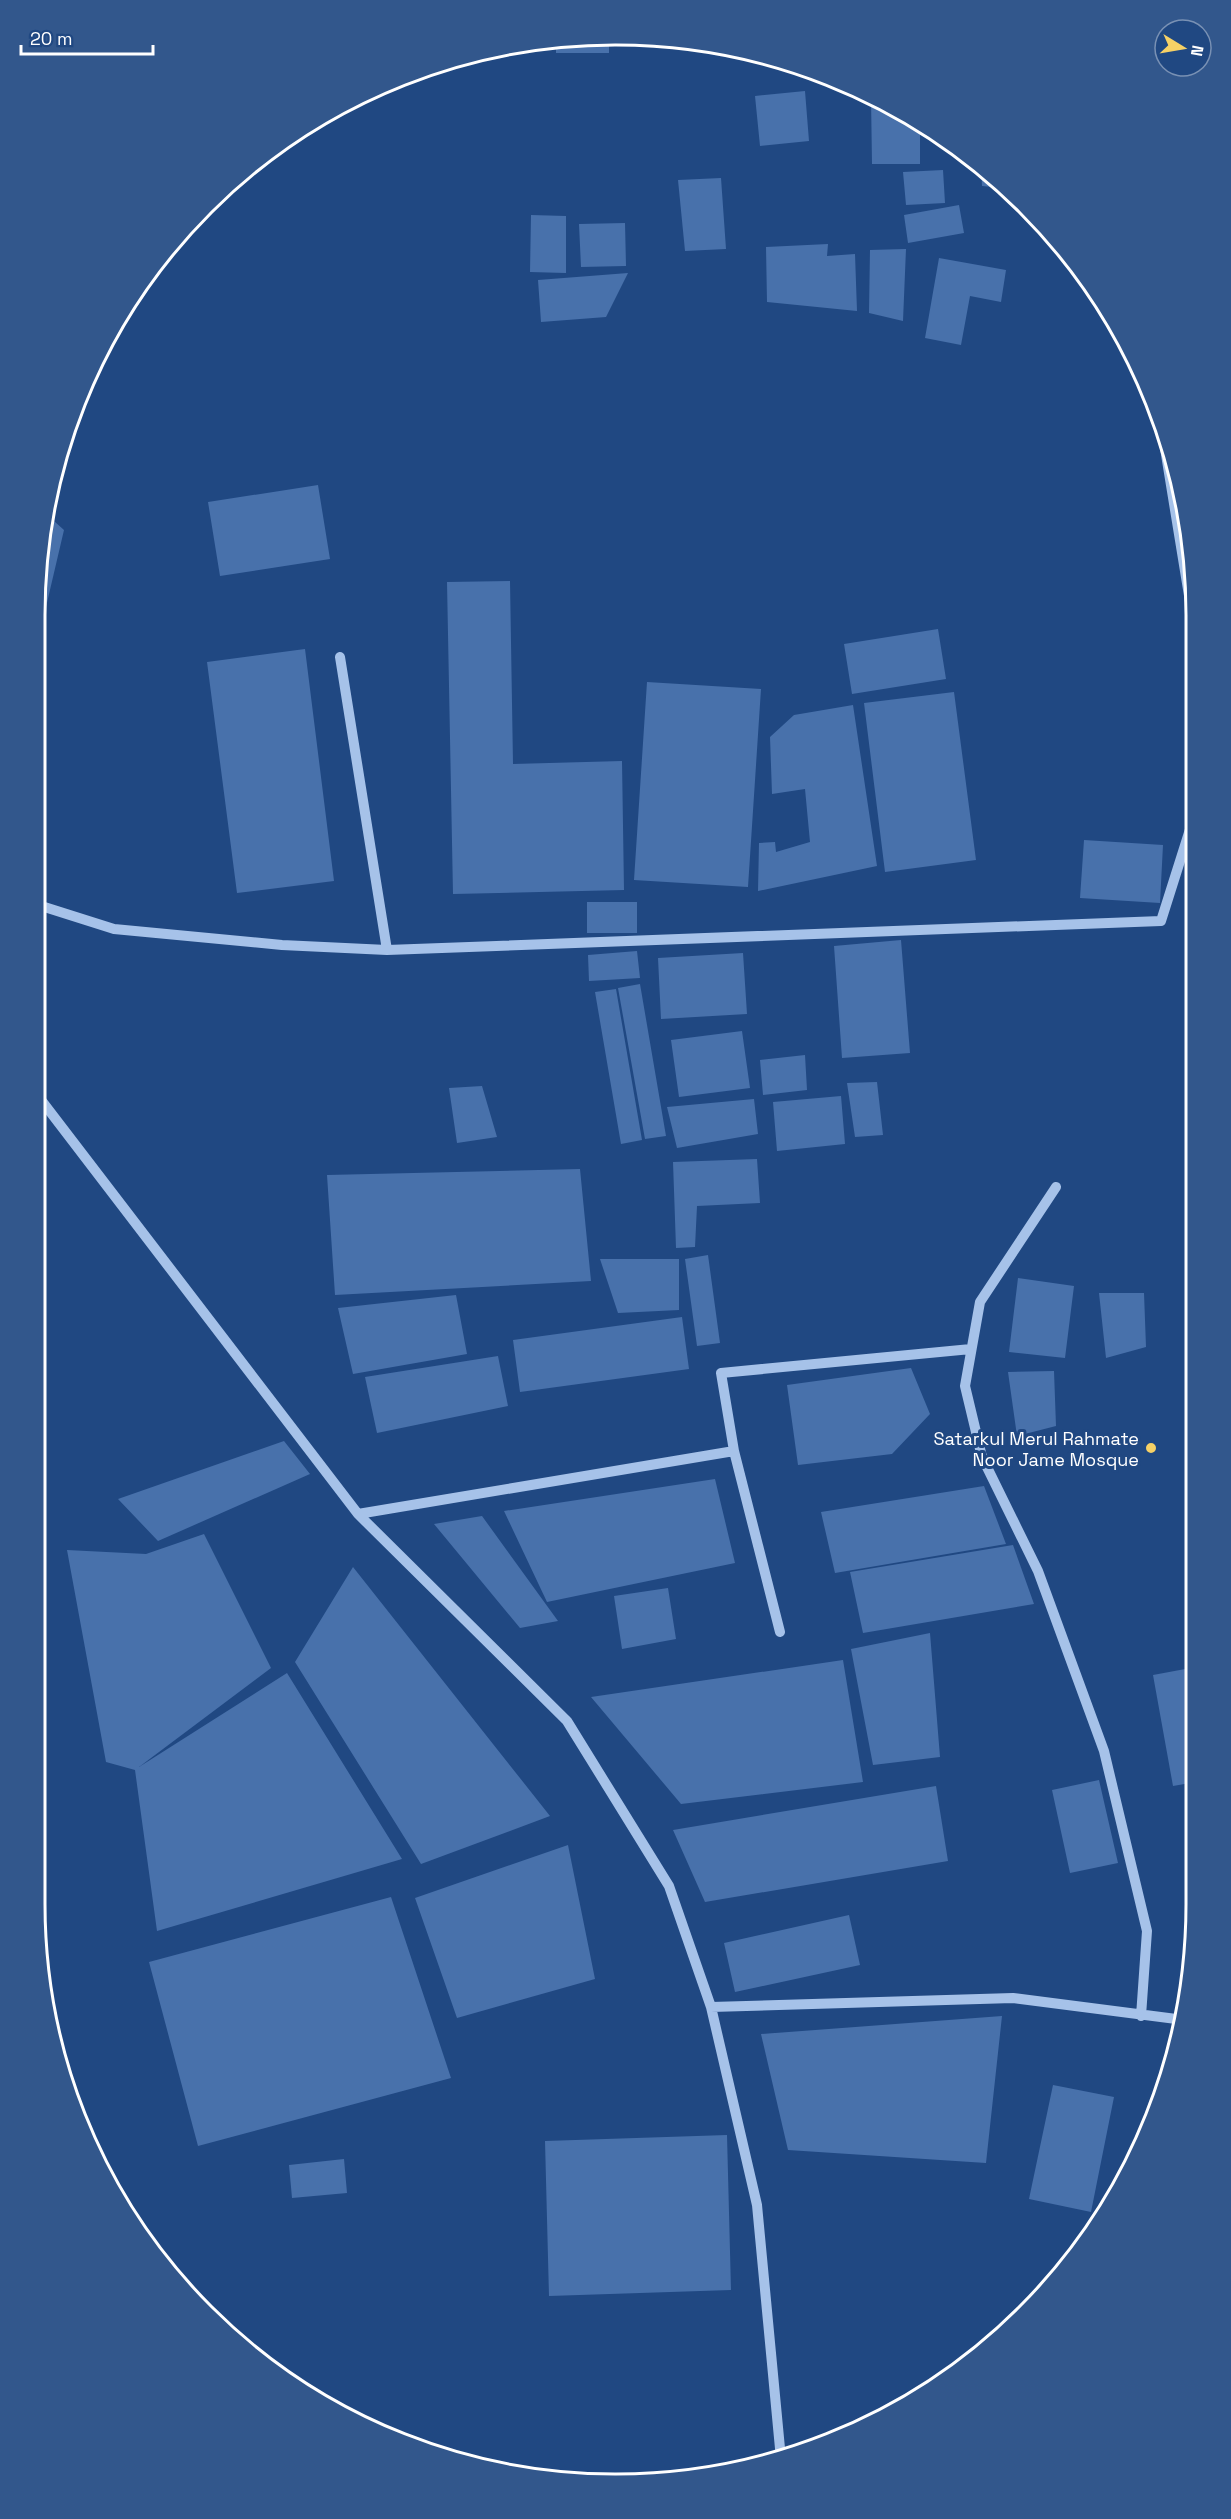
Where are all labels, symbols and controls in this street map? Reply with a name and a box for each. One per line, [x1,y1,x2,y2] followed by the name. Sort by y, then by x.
[21,18,153,56] scale bar
[1153,18,1213,78] north arrow
[30,27,73,50] text: 20 m
[1186,43,1209,58] text: N
[933,1427,1139,1471] place label: Satarkul Merul Rahmate Noor Jame Mosque
[1144,1441,1158,1455] marker: Satarkul Merul Rahmate Noor Jame Mosque

